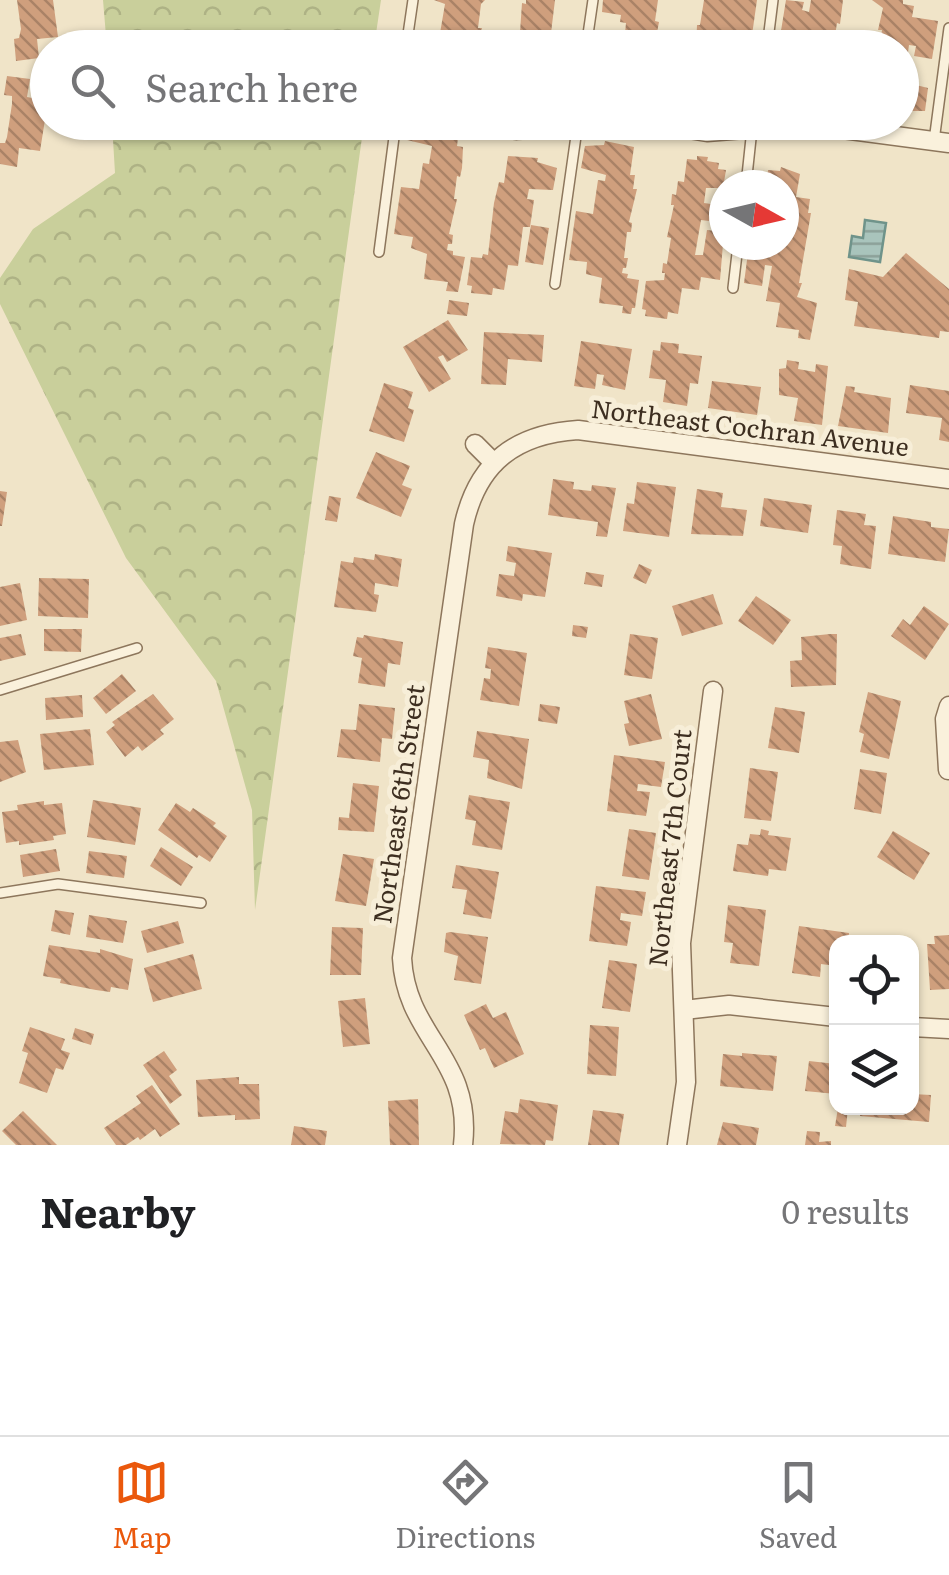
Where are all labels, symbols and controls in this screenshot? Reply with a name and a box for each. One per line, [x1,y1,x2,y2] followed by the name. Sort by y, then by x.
[30,30,919,140] search box
[145,57,358,114] text: Search here
[65,58,120,113] icon: search
[709,170,799,260] north arrow
[589,389,911,464] street label: Northeast Cochran Avenue
[362,682,433,926] street label: Northeast 6th Street
[638,727,699,969] street label: Northeast 7th Court
[829,935,919,1115] map controls
[829,935,919,1025] button: locate
[829,1025,919,1115] button: layers
[40,1179,196,1241] text: Nearby
[781,1186,909,1234] text: 0 results
[112,1455,172,1557] tab: Map
[395,1455,535,1557] tab: Directions
[759,1455,837,1557] tab: Saved

